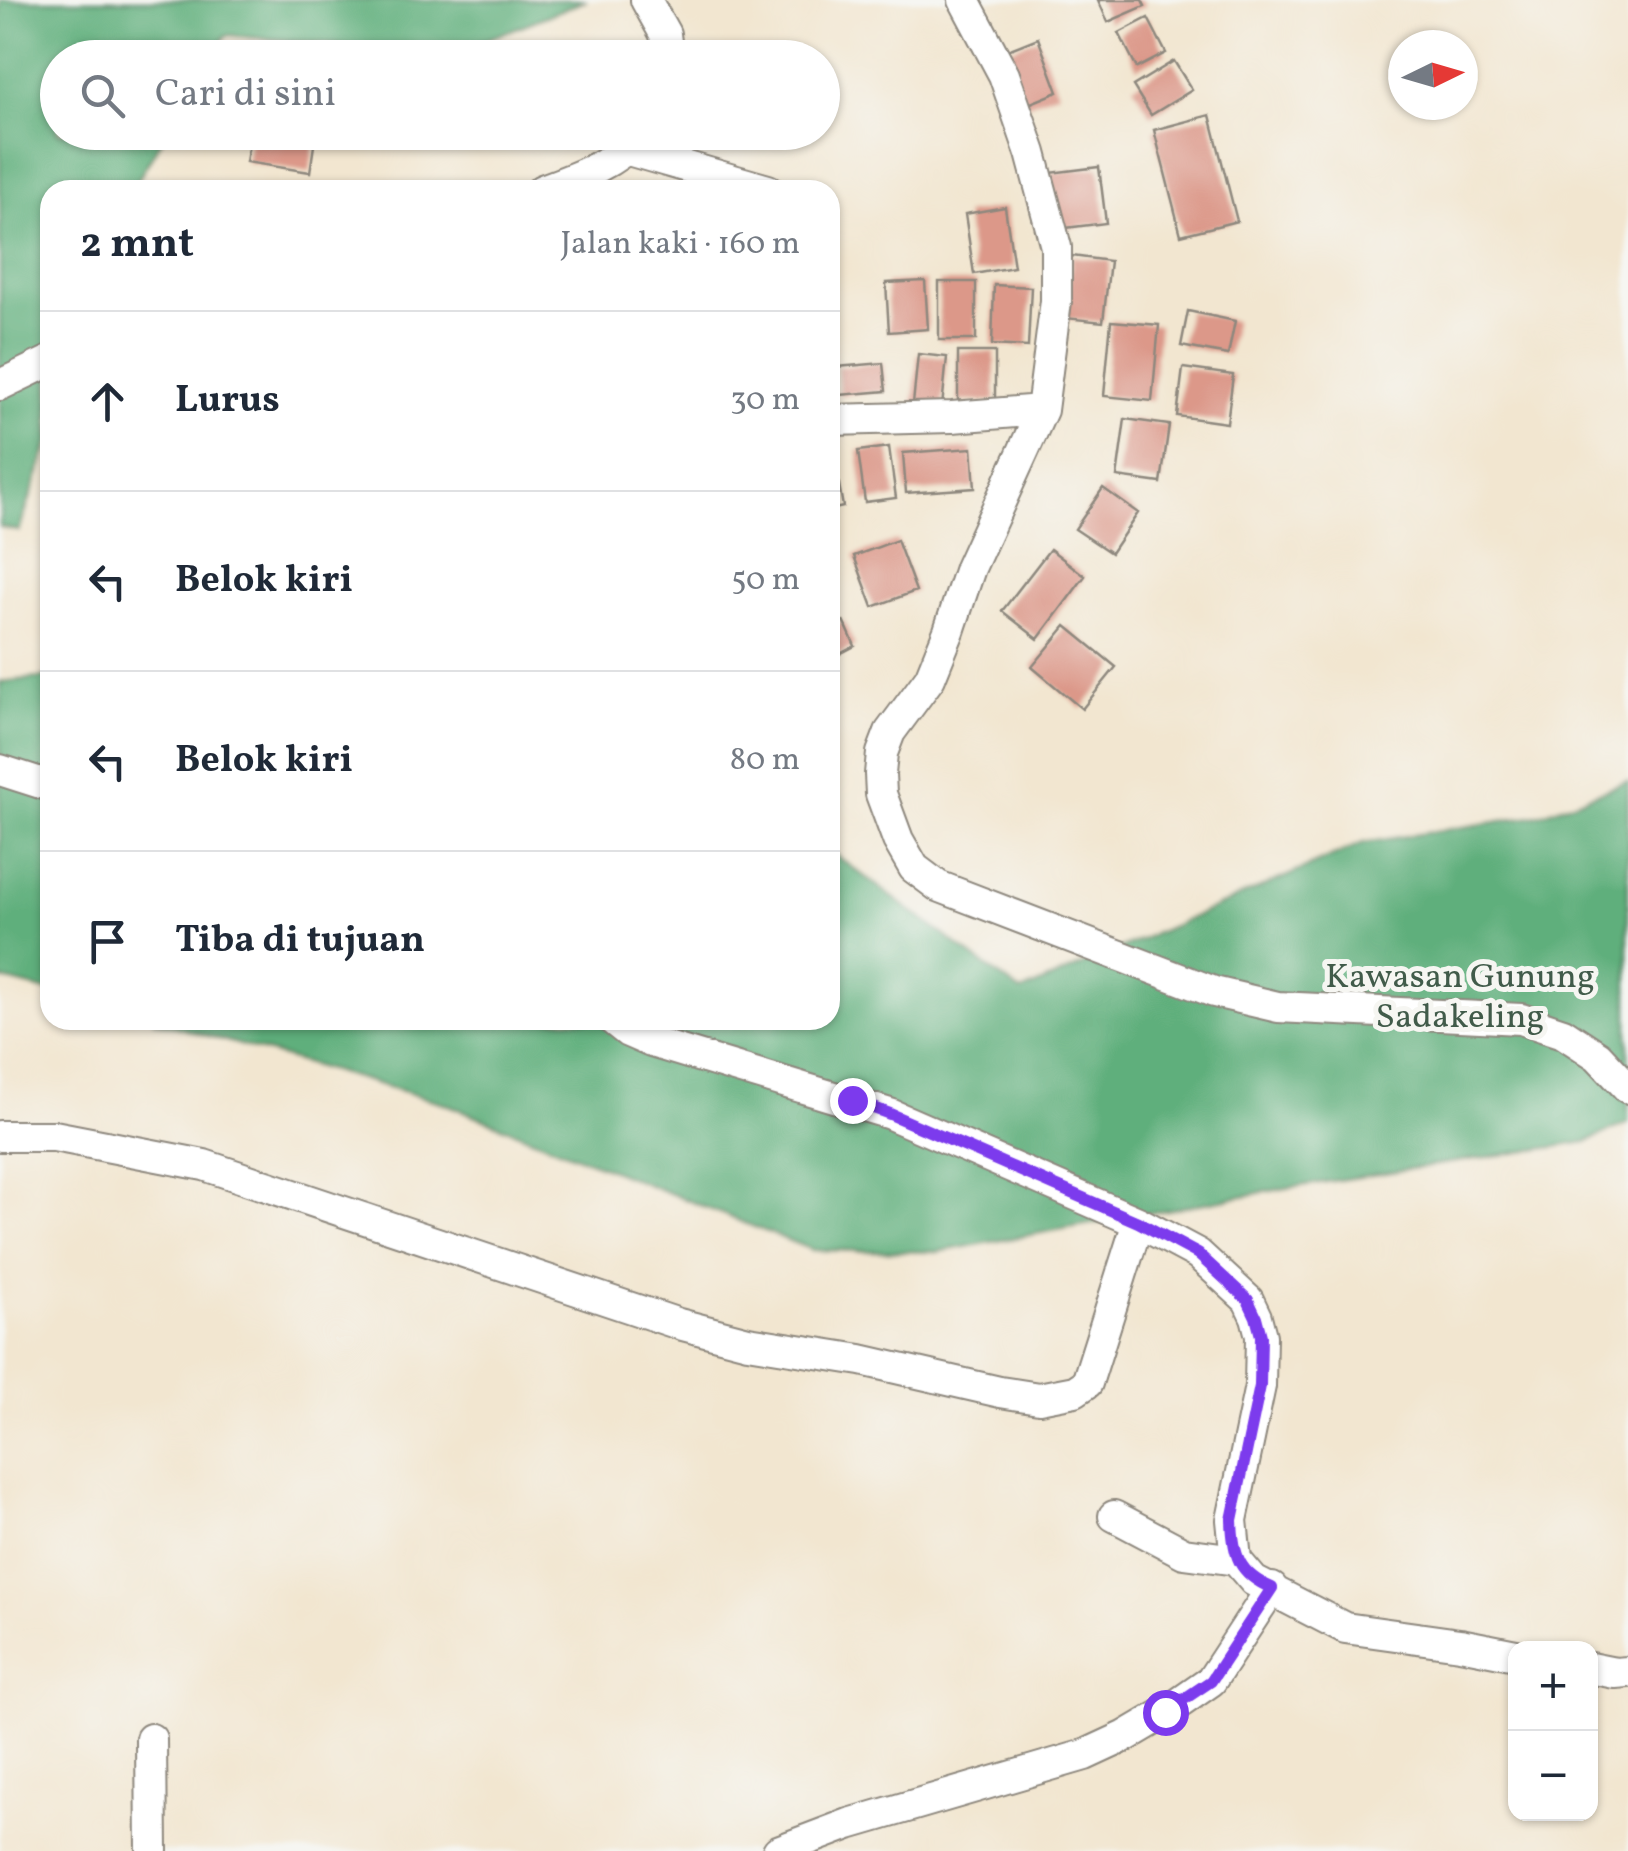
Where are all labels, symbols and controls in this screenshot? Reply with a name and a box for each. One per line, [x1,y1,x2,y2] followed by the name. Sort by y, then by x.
[1388,30,1478,120] north arrow
[40,40,840,150] search box
[75,68,130,123] icon: search
[155,69,336,122] text: Cari di sini
[80,216,194,275] text: 2 mnt
[560,223,800,267] text: Jalan kaki · 160 m
[80,374,135,429] icon: ahead
[175,375,280,428] text: Lurus
[730,379,800,423] text: 30 m
[80,554,135,609] icon: left
[175,555,353,608] text: Belok kiri
[731,559,800,603] text: 50 m
[80,734,135,789] icon: left
[175,735,353,788] text: Belok kiri
[730,739,800,783] text: 80 m
[80,914,135,969] icon: arrive
[175,915,425,968] text: Tiba di tujuan
[1325,954,1595,1042] park label: Kawasan Gunung Sadakeling
[830,1078,876,1124] route end
[1508,1641,1598,1821] map controls
[1508,1641,1598,1731] button: +
[1143,1690,1189,1736] route start
[1508,1731,1598,1821] button: −

